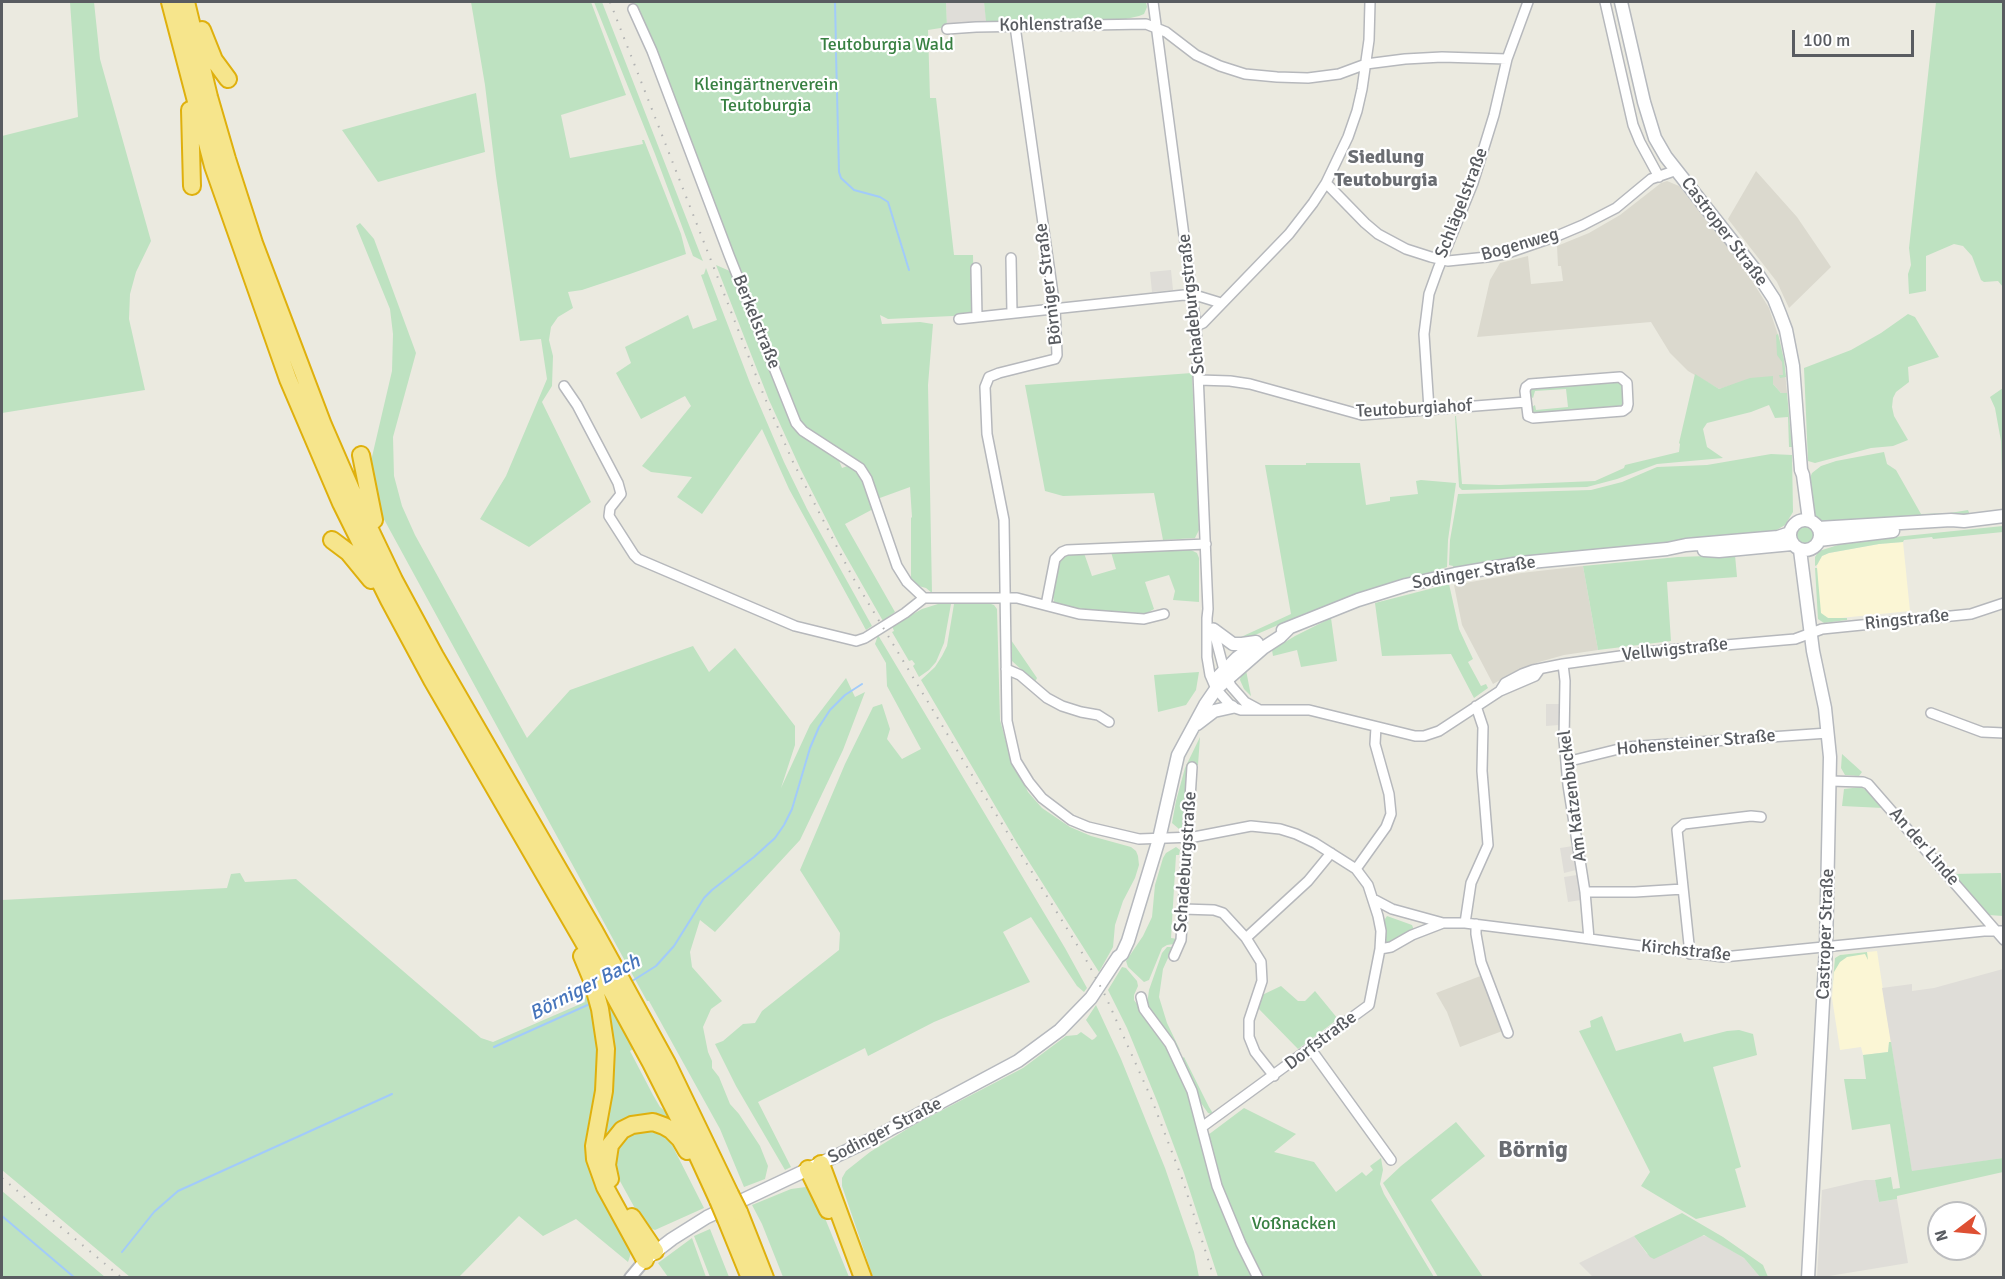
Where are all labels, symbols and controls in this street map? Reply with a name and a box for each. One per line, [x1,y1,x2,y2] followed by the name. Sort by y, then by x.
[999,13,1103,37] street label: Kohlenstraße
[1795,18,1916,56] scale bar
[1803,29,1850,51] text: 100 m
[820,34,954,56] park label: Teutoburgia Wald
[694,74,838,116] park label: Kleingärtnerverein Teutoburgia
[1431,145,1493,261] street label: Schlägelstraße
[1334,146,1438,193] district label: Siedlung Teutoburgia
[1676,173,1772,291] street label: Castroper Straße
[1031,222,1067,346] street label: Börniger Straße
[1479,224,1561,266] street label: Bogenweg
[1174,233,1210,375] street label: Schadeburgstraße
[727,272,785,372] street label: Berkelstraße
[1356,395,1472,423] street label: Teutoburgiahof
[1411,552,1537,594] street label: Sodinger Straße
[1864,605,1950,635] street label: Ringstraße
[1621,634,1729,666] street label: Vellwigstraße
[1616,725,1776,761] street label: Hohensteiner Straße
[1554,729,1592,863] street label: Am Katzenbuckel
[1170,791,1202,933] street label: Schadeburgstraße
[1884,804,1964,890] street label: An der Linde
[1813,868,1839,1000] street label: Castroper Straße
[1640,936,1732,966] street label: Kirchstraße
[526,950,644,1026] water label: Börniger Bach
[1281,1007,1361,1075] street label: Dorfstraße
[824,1093,946,1169] street label: Sodinger Straße
[1498,1137,1568,1165] district label: Börnig
[1927,1201,1987,1261] north arrow
[1252,1213,1336,1235] park label: Voßnacken
[1930,1227,1953,1244] text: N

